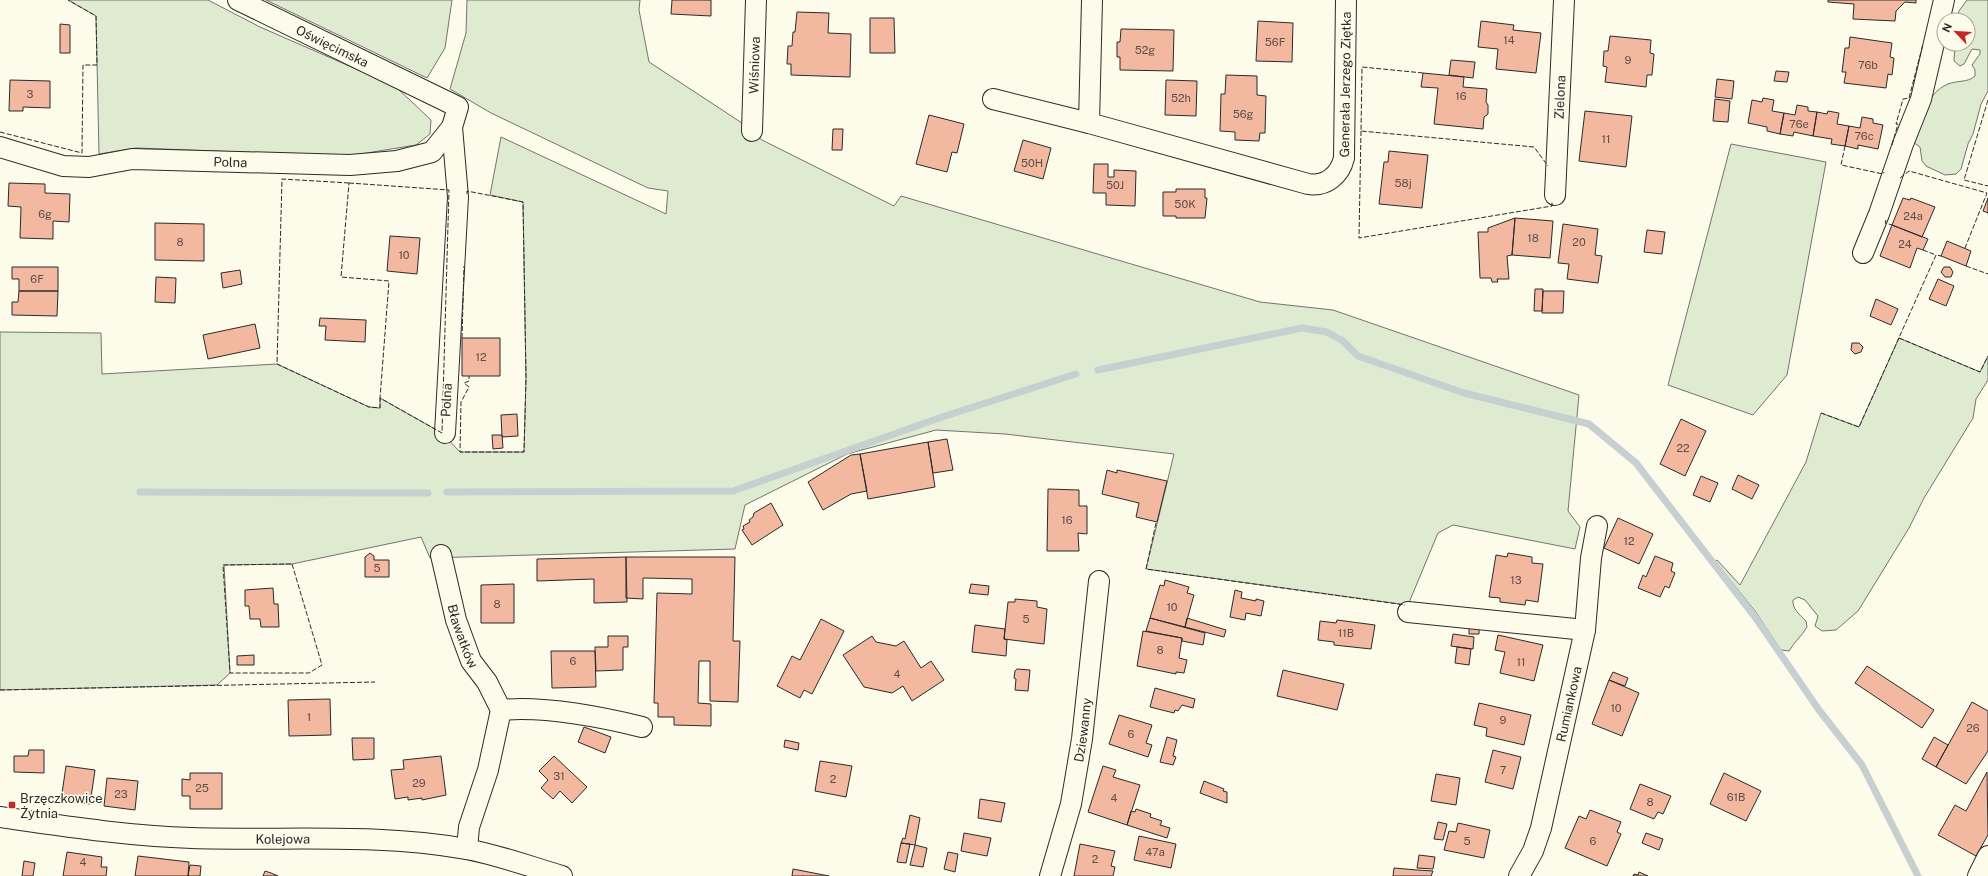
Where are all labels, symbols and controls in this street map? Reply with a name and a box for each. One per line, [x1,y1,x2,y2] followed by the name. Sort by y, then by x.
[1337,11,1354,157] street label: Generała Jerzego Ziętka
[1936,12,1976,52] north arrow
[1940,21,1954,34] text: N
[293,22,371,70] street label: Oświęcimska
[1503,34,1515,46] house number: 14
[746,36,763,94] street label: Wiśniowa
[1265,36,1285,48] house number: 56F
[1135,44,1155,56] house number: 52g
[1625,54,1632,66] house number: 9
[1858,59,1878,71] house number: 76b
[1552,75,1569,120] street label: Zielona
[27,88,34,100] house number: 3
[1455,90,1467,102] house number: 16
[1171,92,1191,104] house number: 52h
[1233,108,1254,120] house number: 56g
[1789,118,1809,130] house number: 76e
[1854,130,1874,142] house number: 76c
[1602,133,1610,145] house number: 11
[213,154,248,170] street label: Polna
[1021,157,1043,169] house number: 50H
[1394,177,1412,189] house number: 58j
[1106,179,1124,191] house number: 50J
[1174,198,1196,210] house number: 50K
[38,208,52,220] house number: 6g
[1903,210,1923,222] house number: 24a
[1527,232,1539,244] house number: 18
[176,236,184,248] house number: 8
[1572,236,1586,248] house number: 20
[1898,238,1912,250] house number: 24
[398,249,410,261] house number: 10
[30,273,44,285] house number: 6F
[475,351,487,363] house number: 12
[438,383,455,417] street label: Polna
[1676,442,1690,454] house number: 22
[1061,514,1073,526] house number: 16
[1623,535,1635,547] house number: 12
[373,562,381,574] house number: 5
[1510,574,1522,586] house number: 13
[493,598,501,610] house number: 8
[1166,601,1178,613] house number: 10
[445,603,481,671] street label: Bławatków
[1022,613,1030,625] house number: 5
[1338,627,1354,639] house number: 11B
[1156,644,1164,656] house number: 8
[570,655,577,667] house number: 6
[1517,656,1525,668] house number: 11
[1553,665,1585,743] street label: Rumiankowa
[894,668,901,680] house number: 4
[1071,697,1094,763] street label: Dziewanny
[1610,702,1622,714] house number: 10
[307,711,311,723] house number: 1
[1500,714,1507,726] house number: 9
[1966,722,1980,734] house number: 26
[1128,728,1135,740] house number: 6
[1500,764,1507,776] house number: 7
[553,770,565,782] house number: 31
[830,773,837,785] house number: 2
[412,777,426,789] house number: 29
[195,782,209,794] house number: 25
[114,788,128,800] house number: 23
[20,791,103,821] place label: Brzęczkowice Żytnia
[1727,791,1745,803] house number: 61B
[1111,792,1118,804] house number: 4
[1646,796,1654,808] house number: 8
[7,800,17,810] marker: Brzęczkowice Żytnia
[255,832,310,847] street label: Kolejowa
[1463,835,1471,847] house number: 5
[1590,835,1597,847] house number: 6
[1145,846,1165,858] house number: 47a
[1092,853,1099,865] house number: 2
[80,856,87,868] house number: 4

